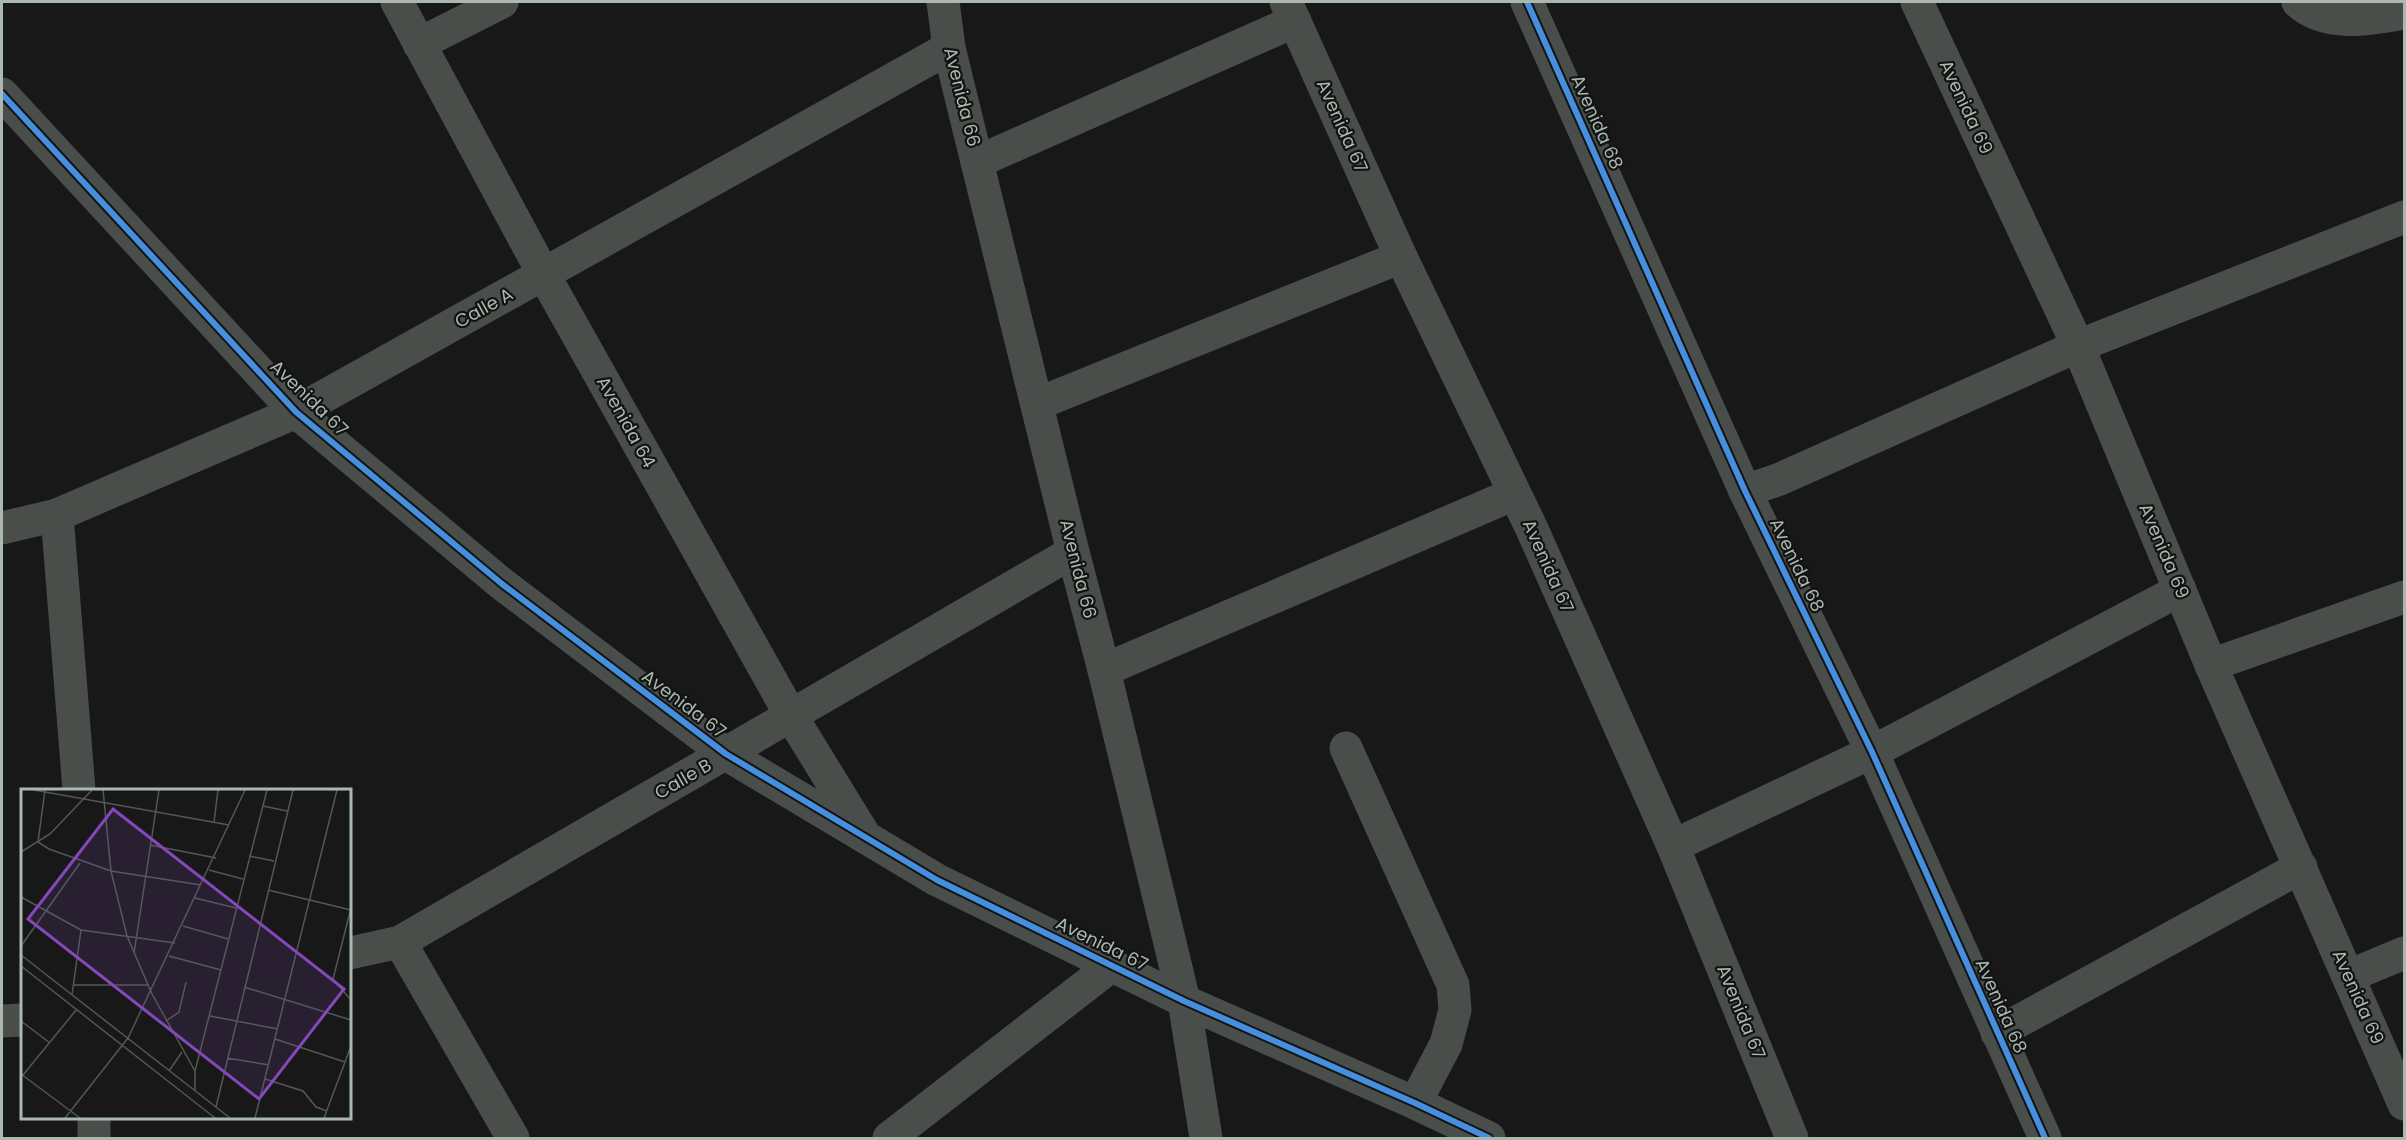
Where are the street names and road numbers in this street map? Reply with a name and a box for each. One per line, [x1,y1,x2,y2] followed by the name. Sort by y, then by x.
[938,45,987,149] street label: Avenida 66
[1934,56,1999,158] street label: Avenida 69
[1565,70,1629,173] street label: Avenida 68
[1311,75,1374,177] street label: Avenida 67
[450,281,517,334] street label: Calle A
[265,354,354,441] street label: Avenida 67
[591,371,662,472] street label: Avenida 64
[2133,499,2196,602] street label: Avenida 69
[1764,514,1831,616] street label: Avenida 68
[1517,515,1580,617] street label: Avenida 67
[1054,517,1103,621] street label: Avenida 66
[637,664,732,744] street label: Avenida 67
[650,752,716,805] street label: Calle B
[1052,910,1153,977] street label: Avenida 67
[2326,945,2390,1048] street label: Avenida 69
[1969,954,2033,1057] street label: Avenida 68
[1711,961,1772,1063] street label: Avenida 67

